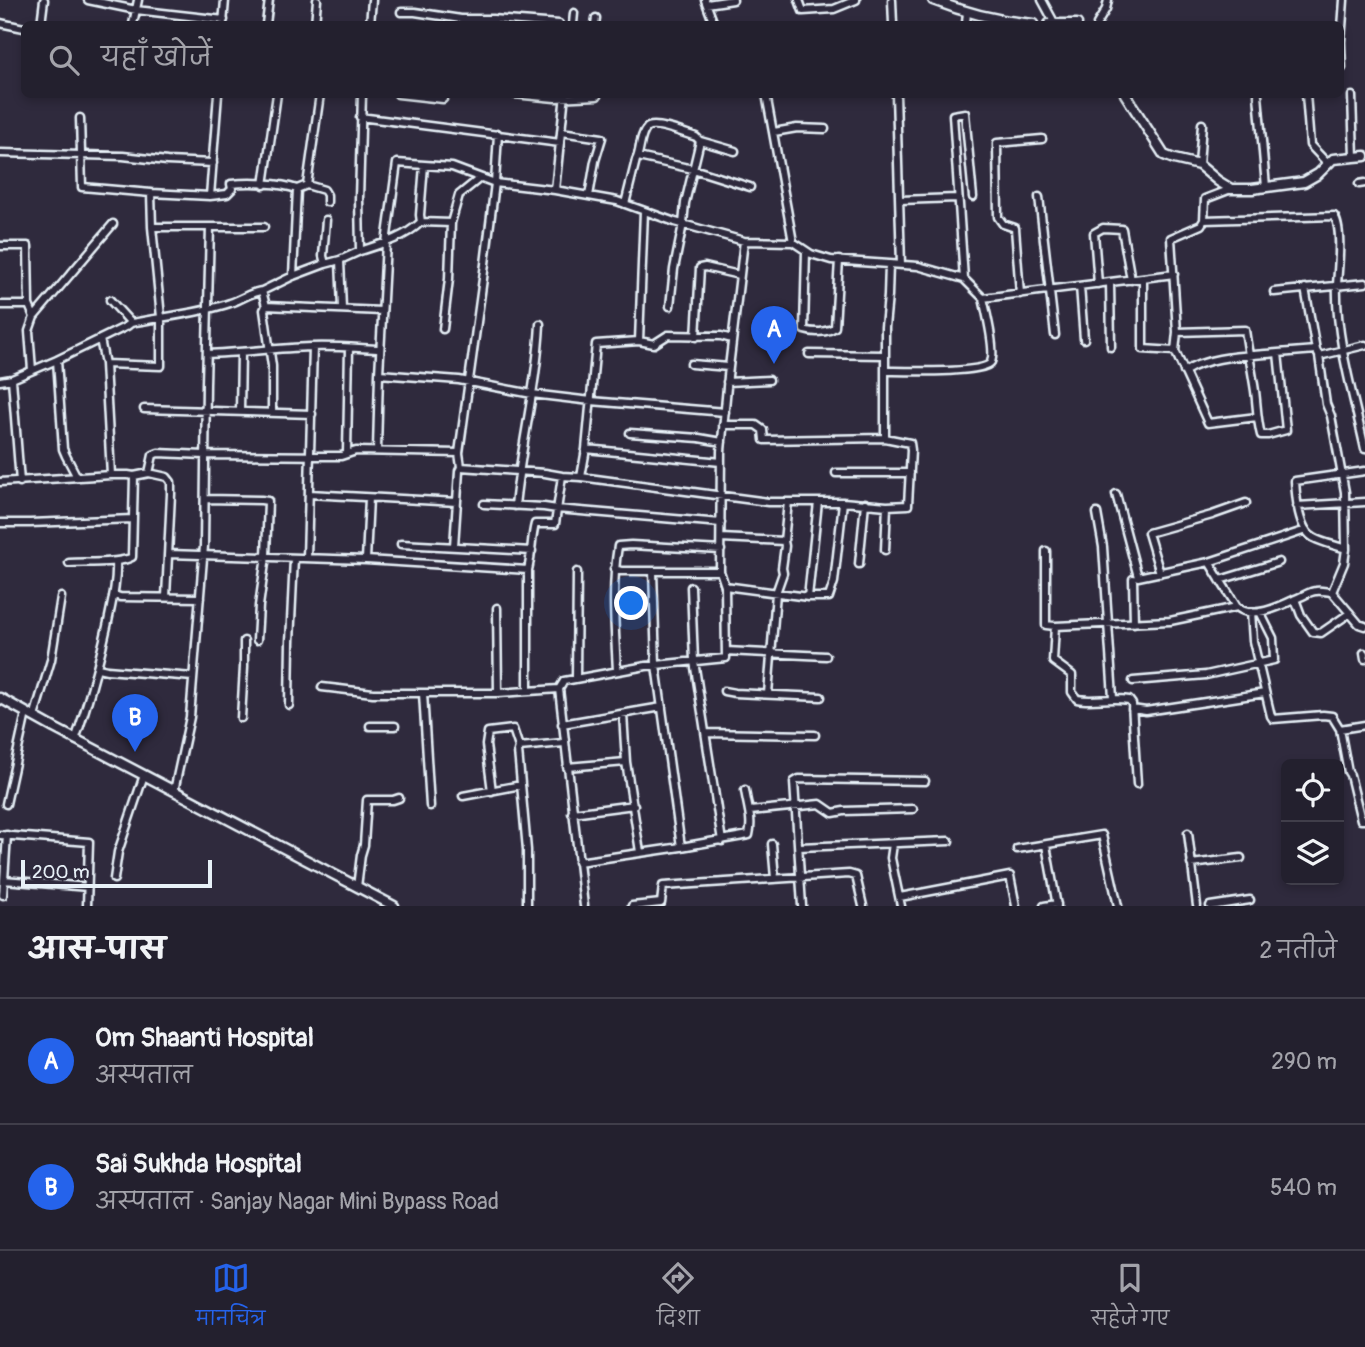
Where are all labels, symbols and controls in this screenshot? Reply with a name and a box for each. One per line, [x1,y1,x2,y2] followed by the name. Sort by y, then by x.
[21,21,1344,98] search box
[45,41,83,79] icon: search
[101,42,212,74] text: यहाँ खोजें
[751,306,797,364] pin: A
[614,586,648,620] your location
[112,694,158,752] pin: B
[1281,759,1344,885] map controls
[1281,759,1344,822] button: locate
[1281,822,1344,885] button: layers
[21,857,212,889] scale bar
[32,860,90,884] text: 200 m
[28,931,166,968] text: आस-पास
[1260,936,1337,965] text: 2 नतीजे
[95,1022,314,1054] text: Om Shaanti Hospital
[44,1047,58,1076] text: A
[1271,1047,1337,1076] text: 290 m
[95,1061,193,1090] text: अस्पताल
[95,1148,302,1180] text: Sai Sukhda Hospital
[44,1173,58,1202] text: B
[1270,1173,1337,1202] text: 540 m
[95,1187,499,1216] text: अस्पताल · Sanjay Nagar Mini Bypass Road
[196,1259,265,1339] tab: मानचित्र
[657,1259,700,1339] tab: दिशा
[1091,1259,1169,1339] tab: सहेजे गए

